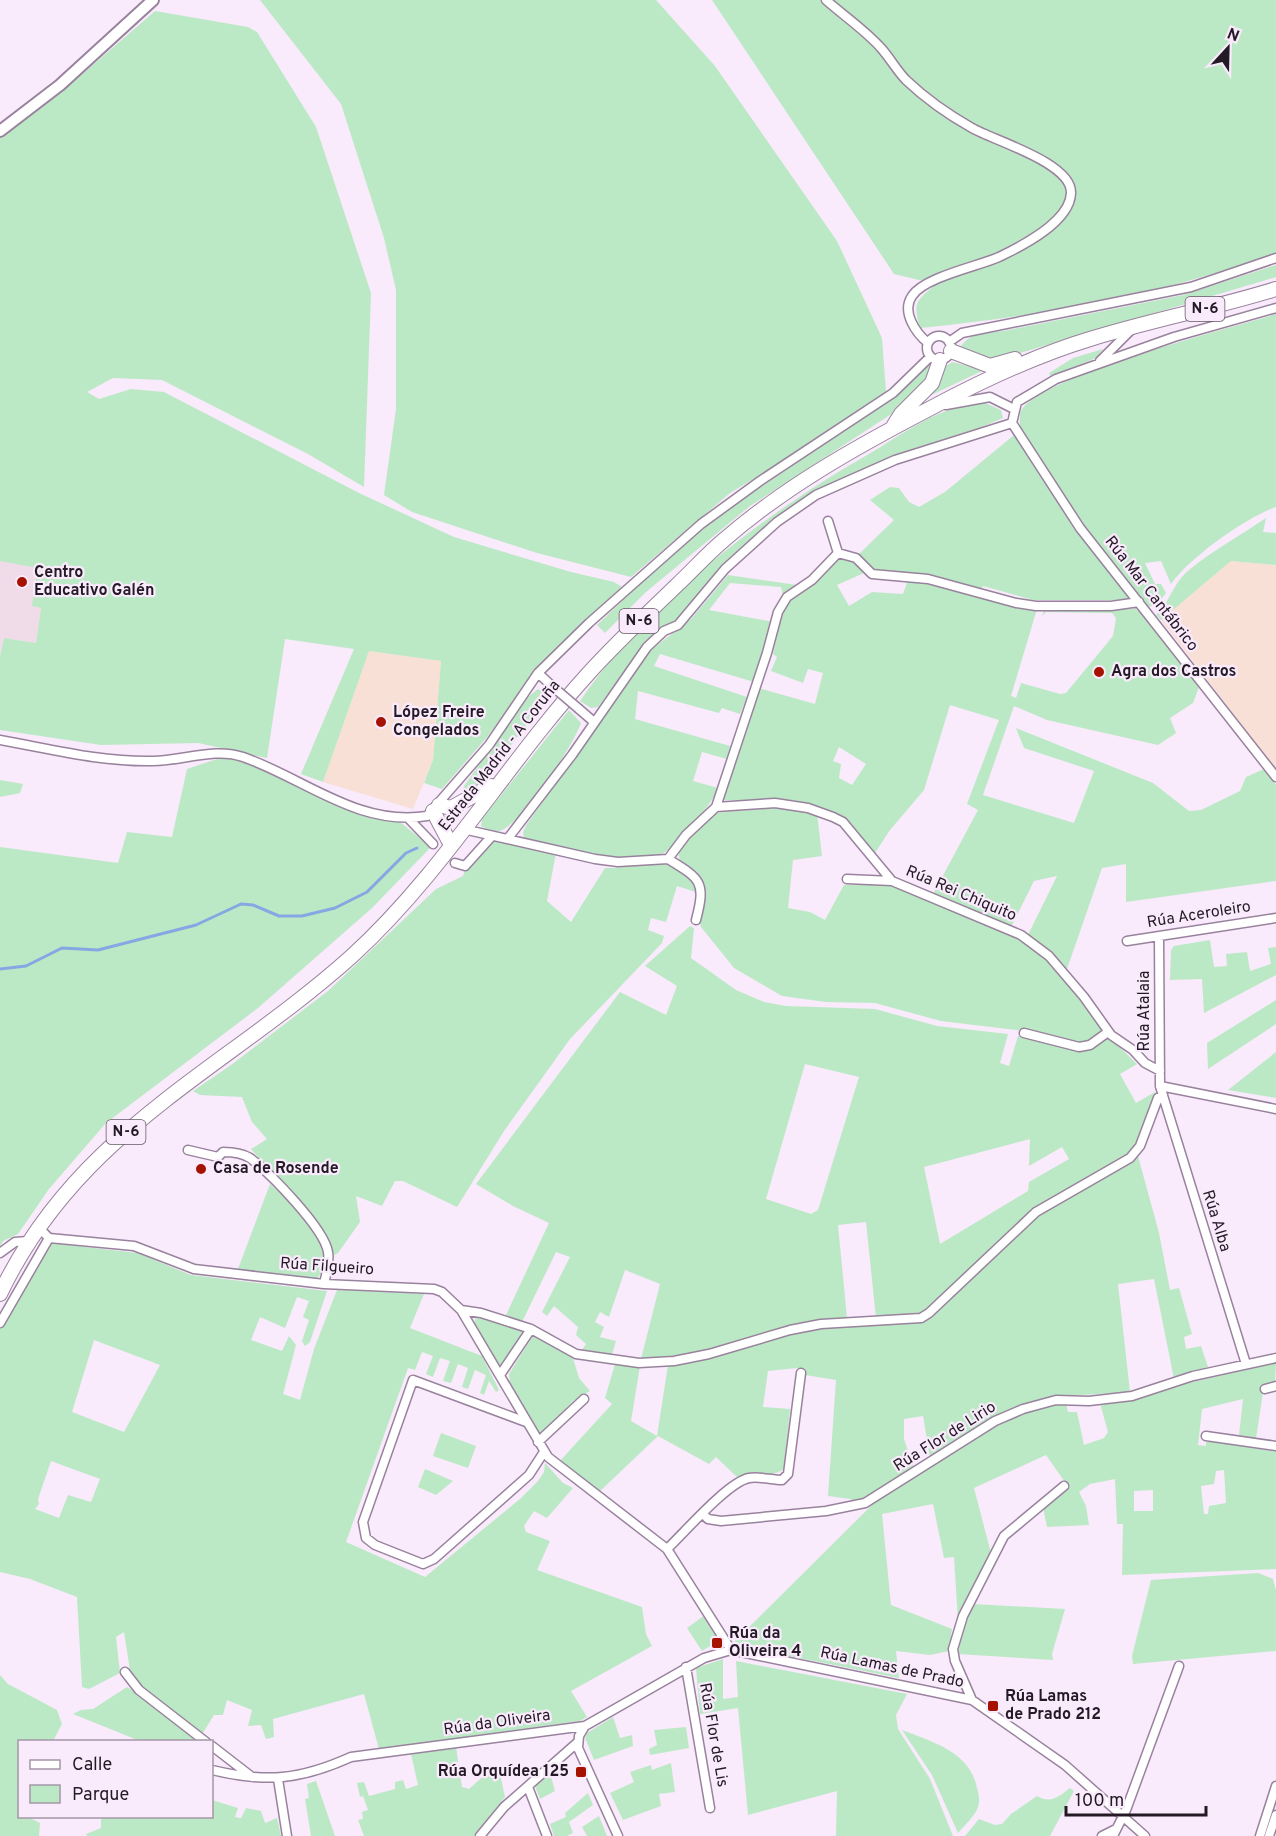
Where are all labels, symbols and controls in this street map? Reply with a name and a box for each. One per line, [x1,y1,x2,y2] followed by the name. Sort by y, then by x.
[1198,18,1258,78] north arrow
[1224,25,1242,47] text: N
[1186,297,1224,321] road number: N-6
[1100,532,1202,656] street label: Rúa Mar Cantábrico
[34,563,154,601] place label: Centro Educativo Galén
[15,575,29,589] marker: Centro Educativo Galén
[620,609,658,633] road number: N-6
[1111,662,1237,682] place label: Agra dos Castros
[1092,665,1106,679] marker: Agra dos Castros
[435,676,565,836] street label: Estrada Madrid - A Coruña
[393,703,485,741] place label: López Freire Congelados
[374,715,388,729] marker: López Freire Congelados
[903,862,1020,926] street label: Rúa Rei Chiquito
[1146,897,1252,933] street label: Rúa Aceroleiro
[1135,971,1155,1052] street label: Rúa Atalaia
[106,1120,146,1144] road number: N-6
[213,1159,339,1179] place label: Casa de Rosende
[194,1162,208,1176] marker: Casa de Rosende
[1197,1188,1235,1254] street label: Rúa Alba
[279,1254,375,1280] street label: Rúa Filgueiro
[890,1397,1000,1477] street label: Rúa Flor de Lirio
[729,1624,802,1662] place label: Rúa da Oliveira 4
[710,1636,724,1650] marker: Rúa da Oliveira 4
[818,1643,966,1693] street label: Rúa Lamas de Prado
[694,1681,732,1789] street label: Rúa Flor de Lis
[1005,1687,1101,1725] place label: Rúa Lamas de Prado 212
[986,1699,1000,1713] marker: Rúa Lamas de Prado 212
[442,1706,552,1740] street label: Rúa da Oliveira
[18,1740,213,1818] legend
[72,1754,112,1777] text: Calle
[438,1762,569,1782] place label: Rúa Orquídea 125
[574,1765,588,1779] marker: Rúa Orquídea 125
[1066,1779,1206,1817] scale bar
[72,1784,129,1807] text: Parque
[1075,1790,1124,1813] text: 100 m

